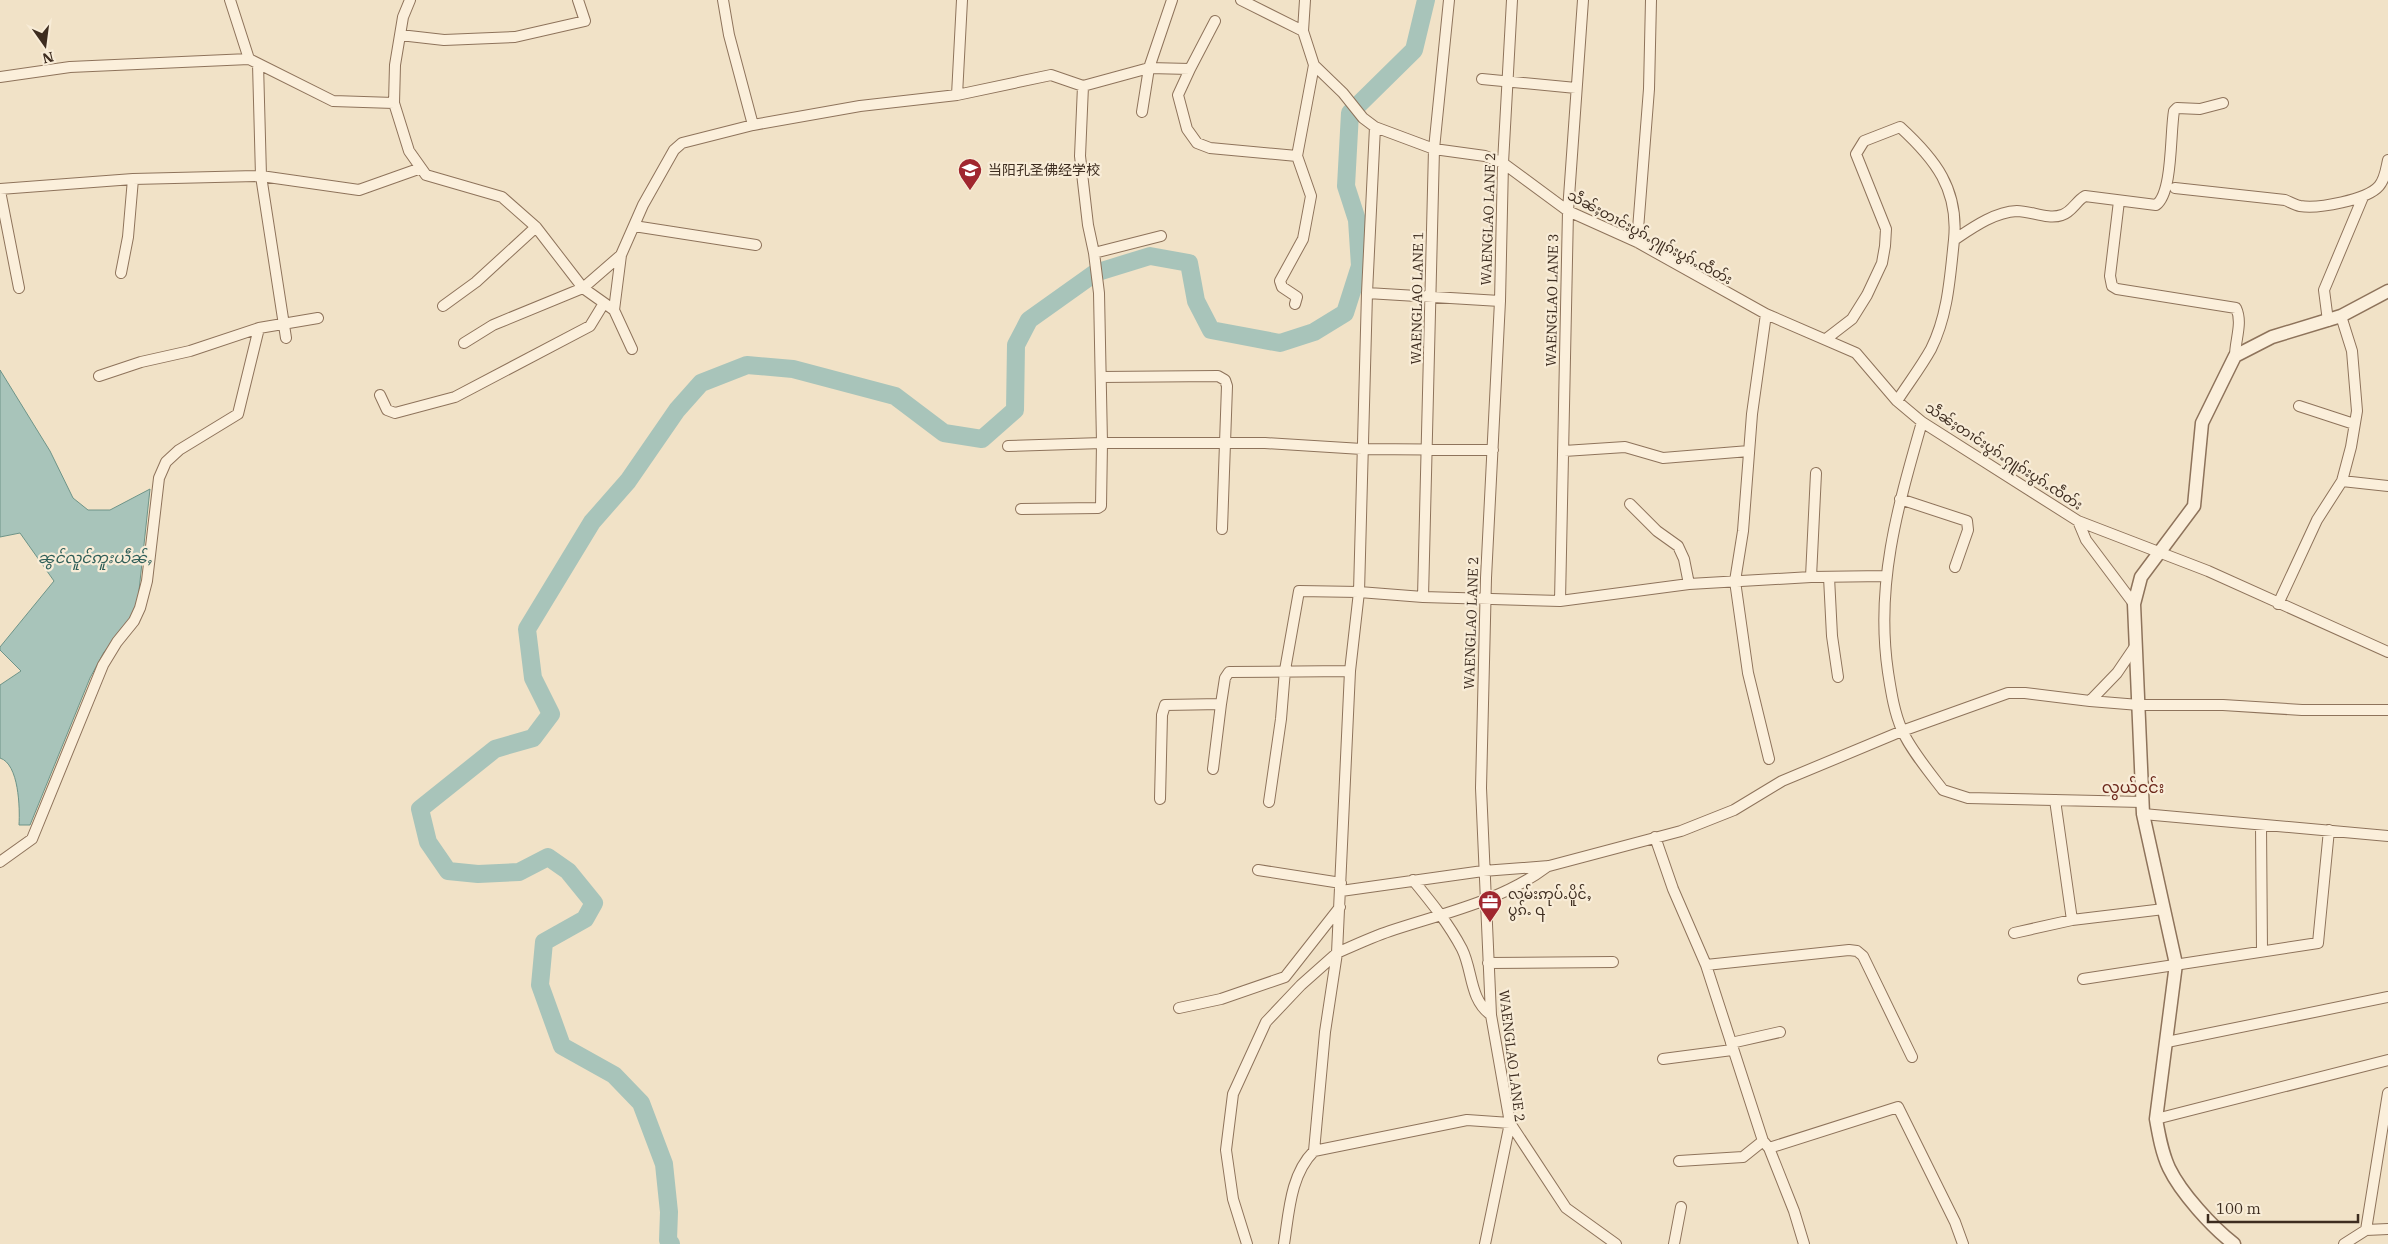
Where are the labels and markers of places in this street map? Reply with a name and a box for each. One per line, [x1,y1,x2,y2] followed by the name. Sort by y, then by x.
[957,157,983,191] school or university icon: 当阳孔圣佛经学校
[988,161,1100,179] place label: 当阳孔圣佛经学校
[1508,884,1592,922] place label: လုမ်းဢုပ်ႉပိူင်ႇ ပွၵ်ႉ ႖
[1477,889,1503,923] office icon: လုမ်းဢုပ်ႉပိူင်ႇ ပွၵ်ႉ ႖

